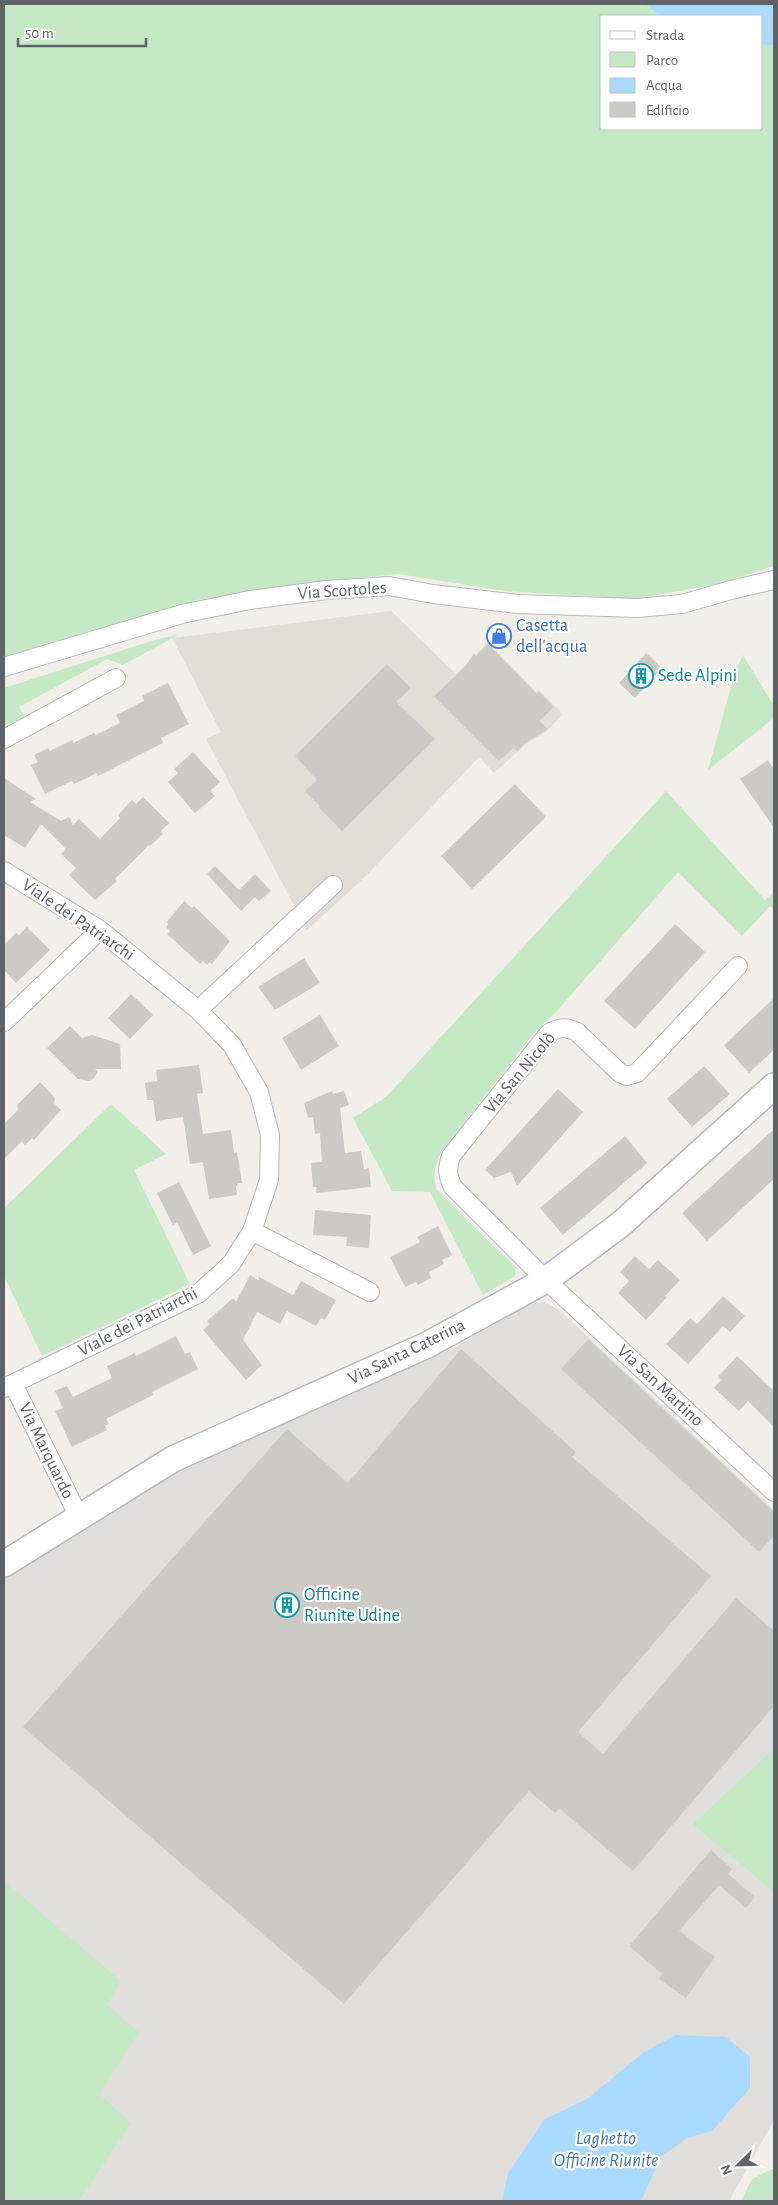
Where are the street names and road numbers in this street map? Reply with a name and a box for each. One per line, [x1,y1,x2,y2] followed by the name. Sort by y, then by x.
[297,579,387,603] street label: Via Scortoles
[19,876,137,964] street label: Viale dei Patriarchi
[481,1029,559,1117] street label: Via San Nicolò
[75,1284,201,1360] street label: Viale dei Patriarchi
[346,1316,468,1388] street label: Via Santa Caterina
[613,1342,707,1430] street label: Via San Martino
[15,1400,77,1502] street label: Via Marquardo

